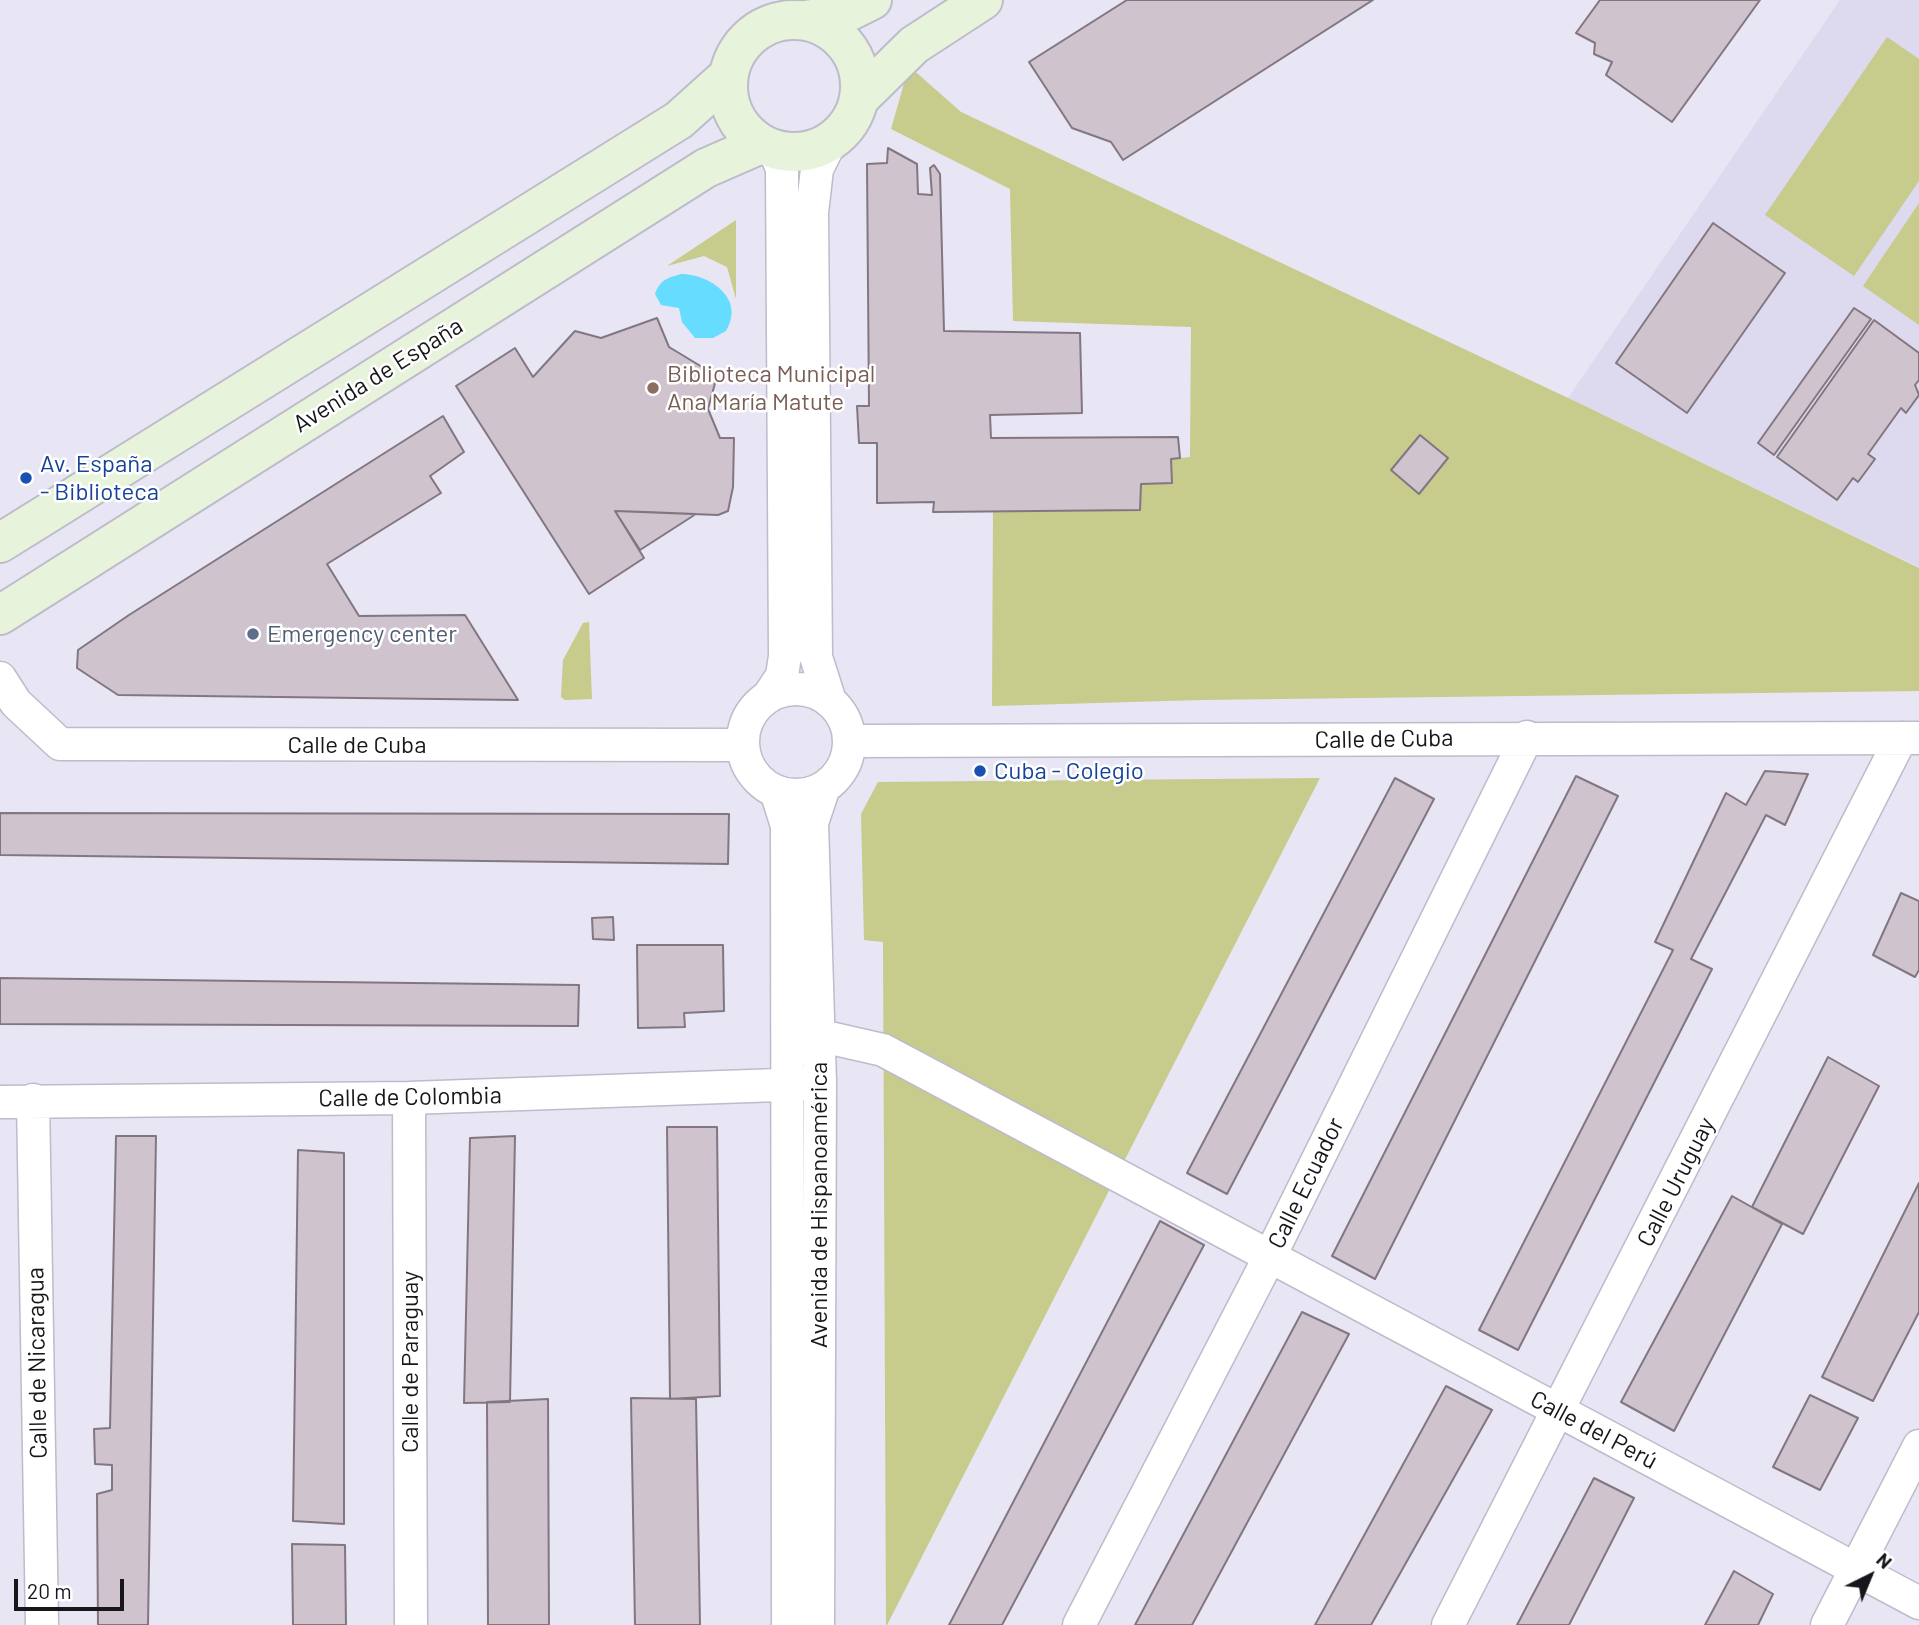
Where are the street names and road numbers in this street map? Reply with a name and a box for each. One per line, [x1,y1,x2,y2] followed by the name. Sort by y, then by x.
[288,311,468,439] street label: Avenida de España
[1314,723,1454,755] street label: Calle de Cuba
[288,731,426,759] street label: Calle de Cuba
[805,1062,833,1348] street label: Avenida de Hispanoamérica
[318,1081,502,1113] street label: Calle de Colombia
[1631,1112,1721,1252] street label: Calle Uruguay
[1262,1113,1350,1253] street label: Calle Ecuador
[21,1267,53,1459] street label: Calle de Nicaragua
[396,1271,424,1453] street label: Calle de Paraguay
[1526,1384,1662,1476] street label: Calle del Perú

